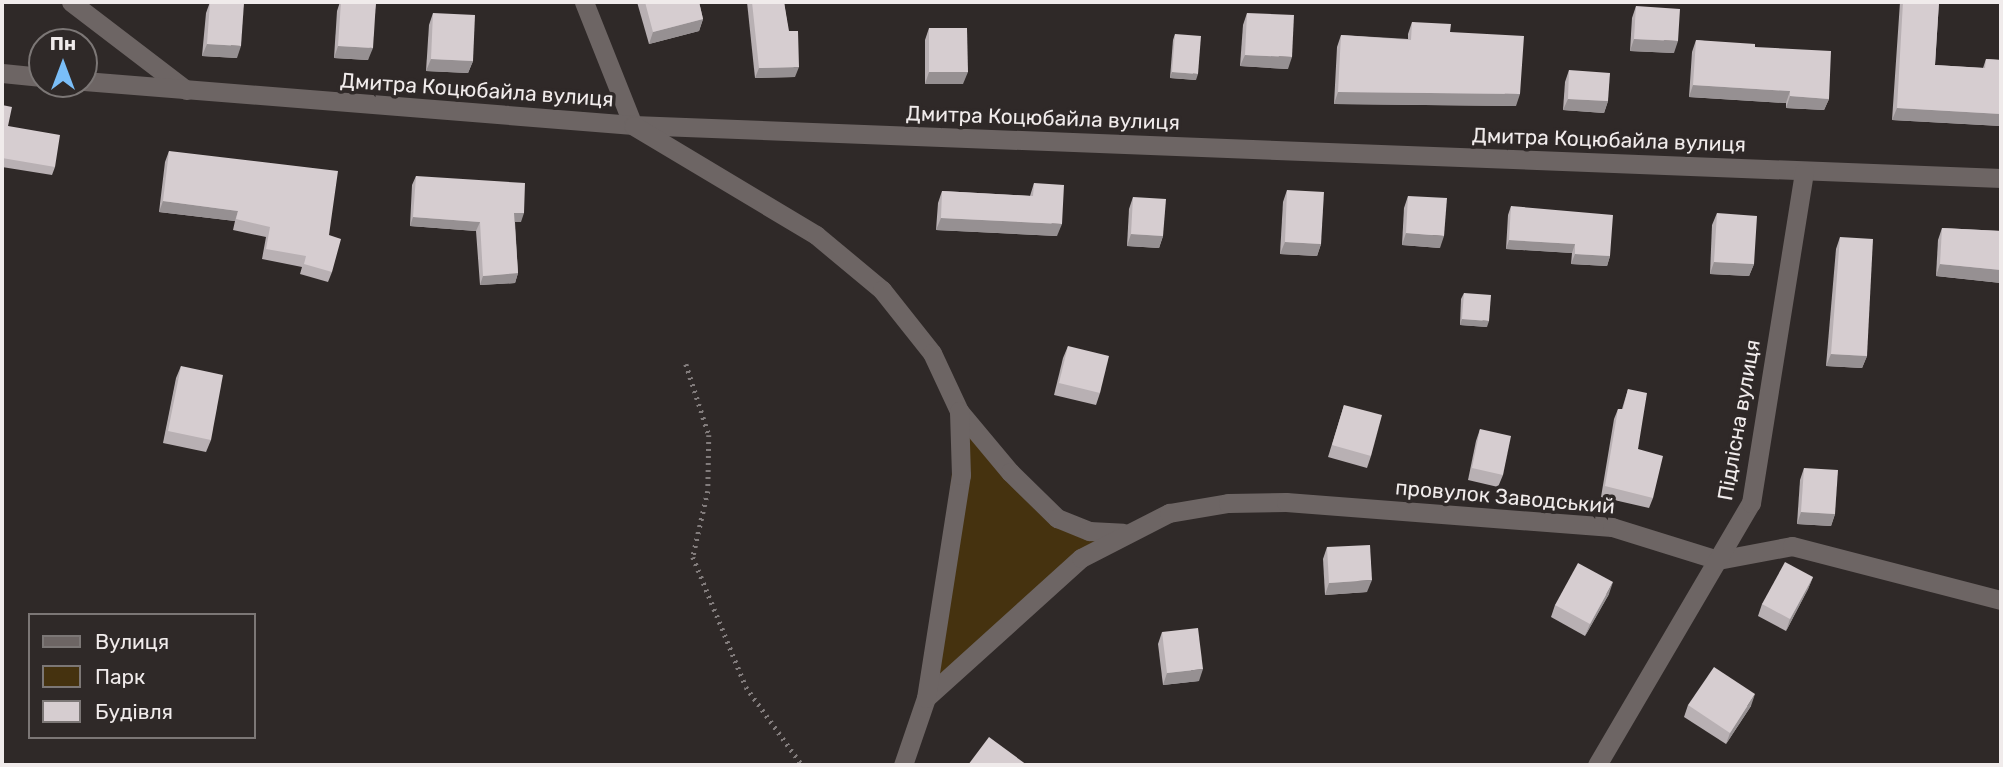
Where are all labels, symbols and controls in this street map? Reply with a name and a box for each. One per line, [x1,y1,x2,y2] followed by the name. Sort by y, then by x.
[28,28,98,98] north arrow
[50,32,76,55] text: Пн
[339,68,615,112] street label: Дмитра Коцюбайла вулиця
[906,101,1180,135] street label: Дмитра Коцюбайла вулиця
[1472,123,1746,157] street label: Дмитра Коцюбайла вулиця
[1712,338,1766,502] street label: Підлісна вулиця
[1394,475,1616,519] street label: провулок Заводський
[28,613,256,739] legend
[95,629,169,654] text: Вулиця
[95,664,145,689] text: Парк
[95,699,173,724] text: Будівля

